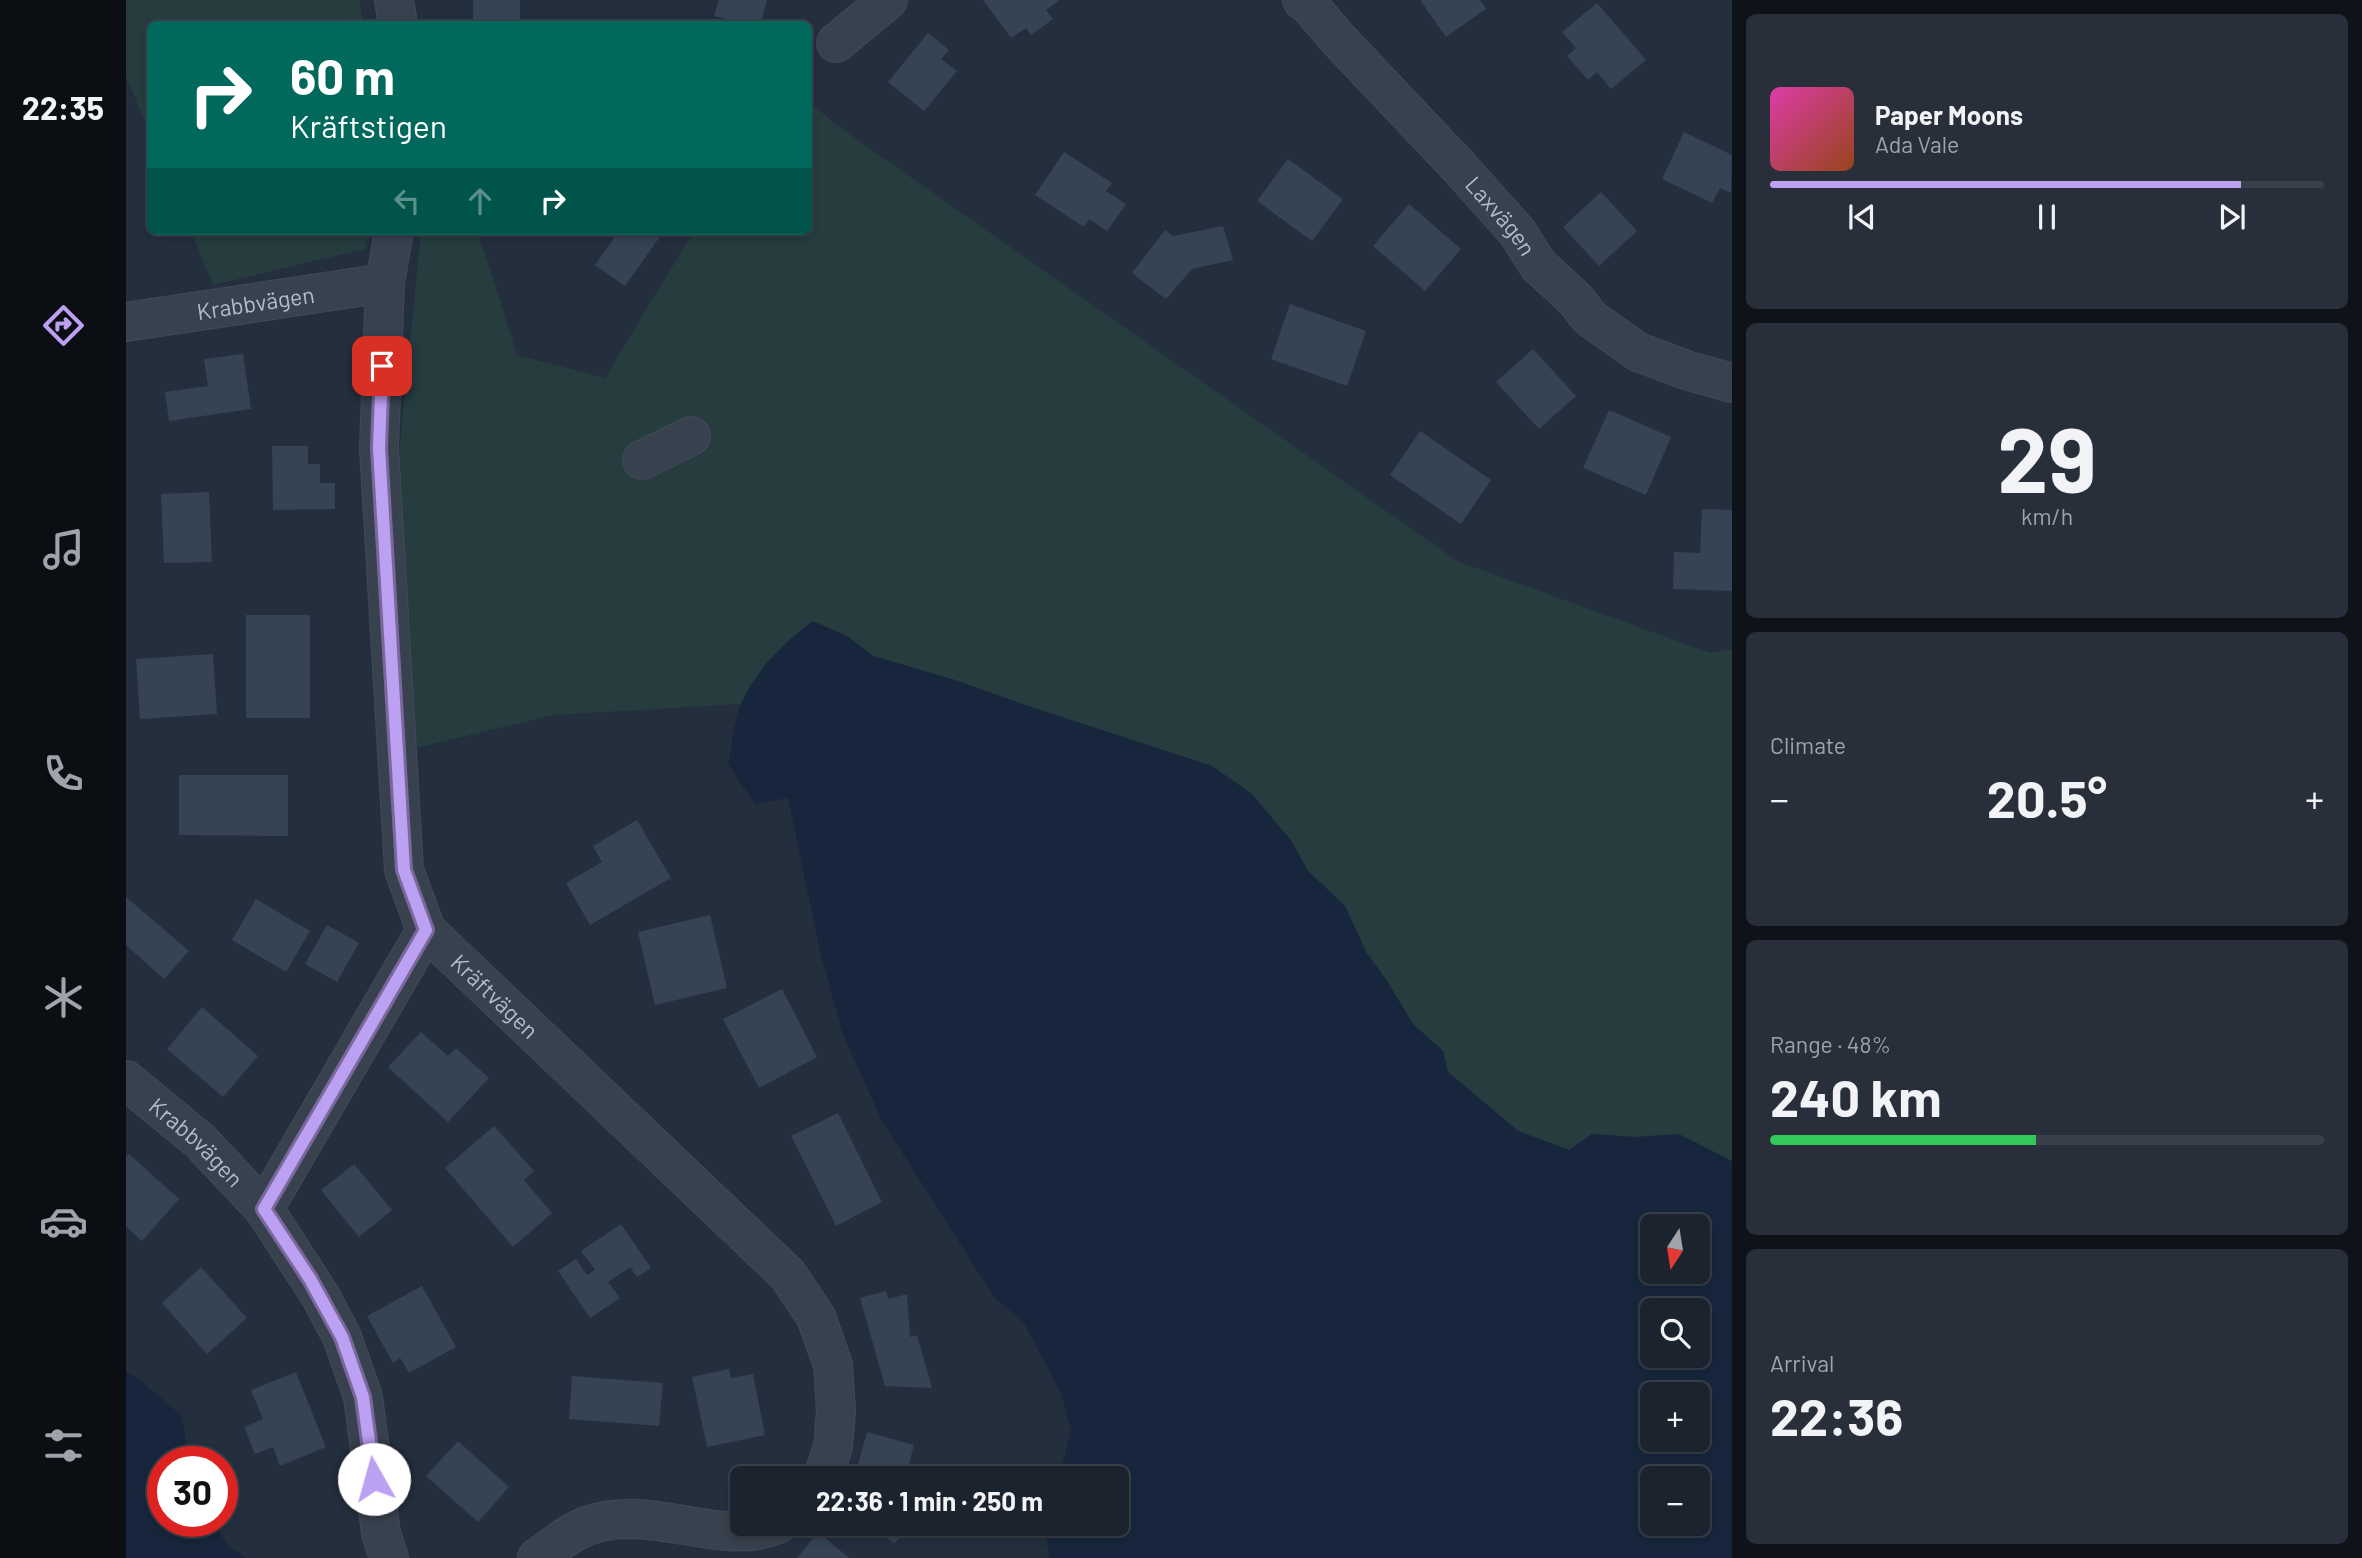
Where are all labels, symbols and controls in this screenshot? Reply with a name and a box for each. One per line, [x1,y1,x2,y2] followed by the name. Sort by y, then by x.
[290,46,395,105] text: 60 m
[175,49,266,140] icon: right
[22,88,104,126] text: 22:35
[1875,99,2023,130] text: Paper Moons
[290,106,447,144] text: Kräftstigen
[1875,130,1959,158] text: Ada Vale
[1460,170,1542,260] street label: Laxvägen
[388,182,426,220] icon: left
[461,182,499,220] icon: ahead
[534,182,572,220] icon: right
[1843,198,1881,236] icon: previous
[2028,198,2066,236] icon: pause
[2213,198,2251,236] icon: next
[195,280,316,325] street label: Krabbvägen
[39,301,88,350] icon: directions
[352,336,412,396] pin
[363,347,401,385] icon: arrive
[1997,402,2097,511] text: 29
[2021,502,2073,530] text: km/h
[39,525,88,574] icon: music
[1770,731,1846,759] text: Climate
[39,749,88,798] icon: phone
[1987,766,2107,828] text: 20.5°
[1770,775,1789,821] text: −
[2305,775,2324,821] text: +
[446,948,545,1044] street label: Kräftvägen
[39,973,88,1022] icon: climate
[1770,1030,1891,1058] text: Range · 48%
[1770,1065,1942,1127] text: 240 km
[144,1091,249,1192] street label: Krabbvägen
[39,1197,88,1246] icon: car
[1640,1214,1710,1284] north arrow
[1640,1214,1710,1536] map controls
[1640,1298,1710,1368] button: search
[1770,1349,1834,1377] text: Arrival
[1640,1382,1710,1452] button: +
[1770,1384,1903,1446] text: 22:36
[39,1421,88,1470] icon: filters
[337,1442,411,1516] position arrow
[147,1446,238,1537] speed limit sign: 30
[1640,1466,1710,1536] button: −
[816,1485,1043,1516] text: 22:36 · 1 min · 250 m

